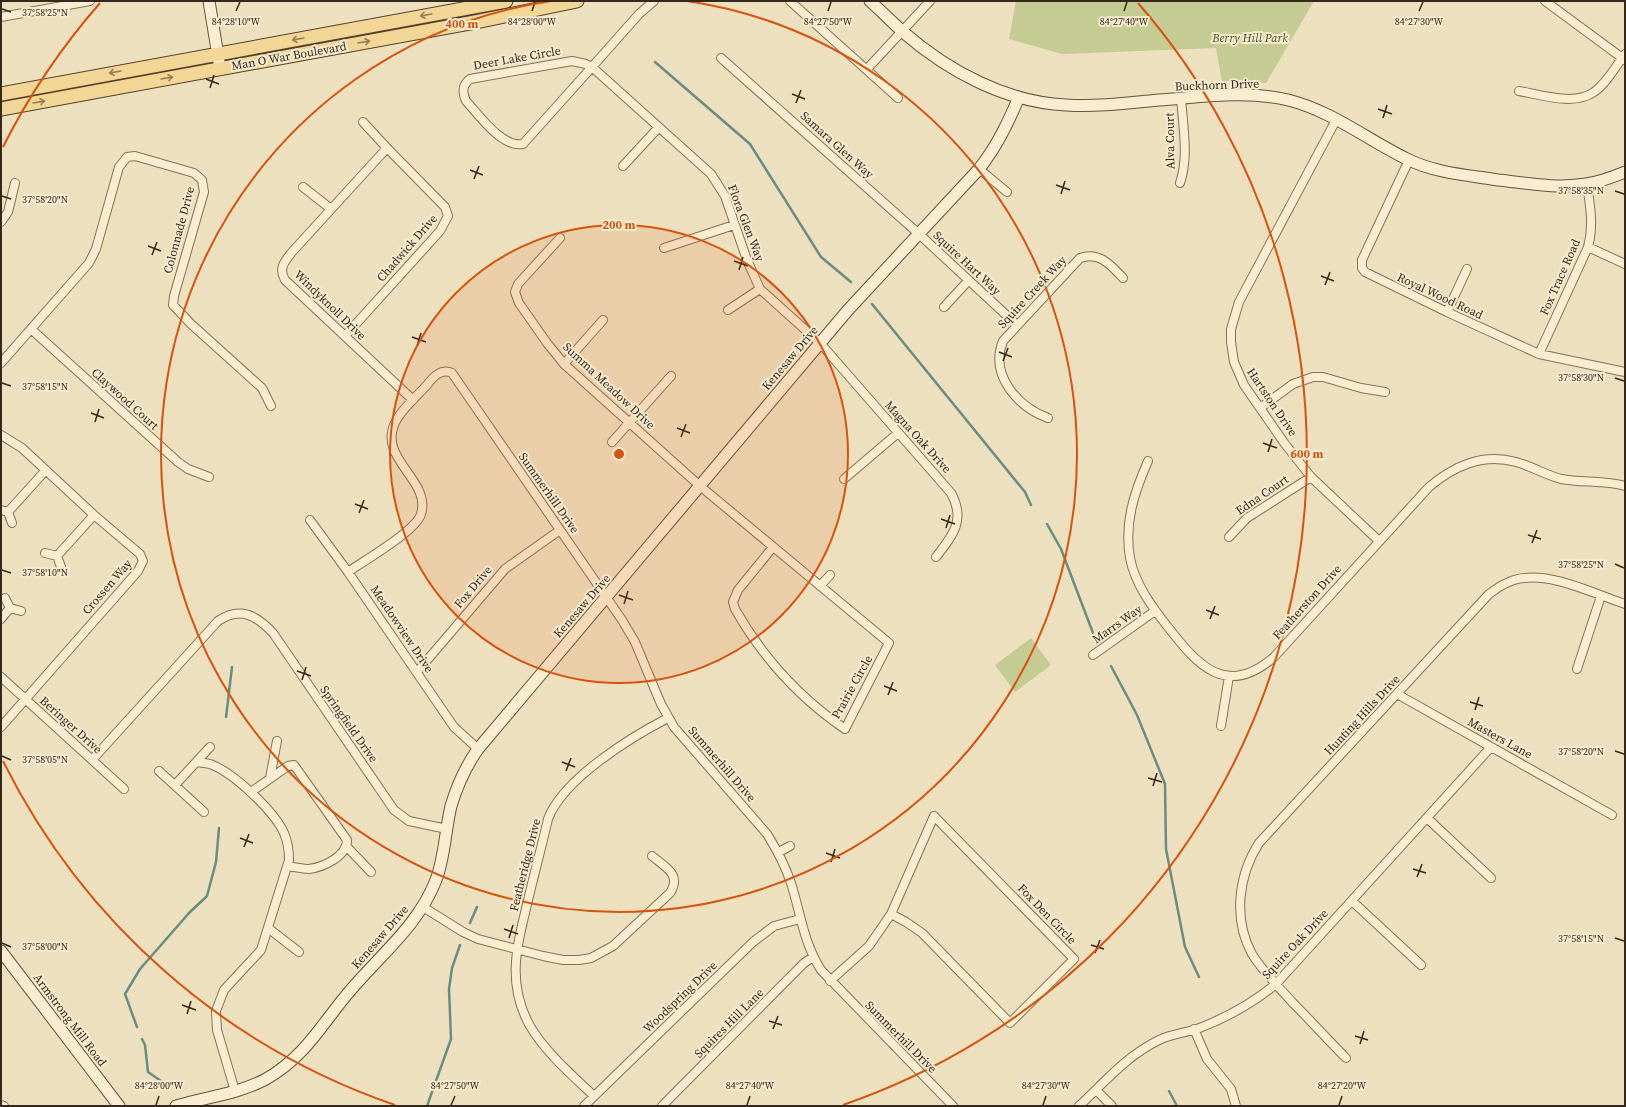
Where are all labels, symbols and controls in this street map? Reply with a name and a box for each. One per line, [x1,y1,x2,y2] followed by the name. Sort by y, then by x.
[22,6,68,19] text: 37°58'25"N
[420,12,433,20] one-way arrow
[212,15,261,28] text: 84°28'10"W
[508,15,557,28] text: 84°28'00"W
[804,15,853,28] text: 84°27'50"W
[1100,15,1149,28] text: 84°27'40"W
[1395,15,1444,28] text: 84°27'30"W
[446,16,479,32] text: 400 m
[1211,30,1288,46] park label: Berry Hill Park
[292,35,305,43] one-way arrow
[230,38,348,74] street label: Man O War Boulevard
[357,38,370,46] one-way arrow
[472,42,562,74] street label: Deer Lake Circle
[109,68,122,76] one-way arrow
[160,74,173,82] one-way arrow
[1175,76,1259,94] street label: Buckhorn Drive
[32,98,45,106] one-way arrow
[797,108,878,183] street label: Samara Glen Way
[1162,113,1178,169] street label: Alva Court
[724,182,768,265] street label: Flora Glen Way
[1558,184,1604,197] text: 37°58'35"N
[160,185,198,275] street label: Colonnade Drive
[22,193,68,206] text: 37°58'20"N
[373,211,441,285] street label: Chadwick Drive
[603,217,636,233] text: 200 m
[930,227,1005,299] street label: Squire Hart Way
[1536,236,1584,318] street label: Fox Trace Road
[994,252,1070,332] street label: Squire Creek Way
[291,267,369,343] street label: Windyknoll Drive
[1395,269,1486,323] street label: Royal Wood Road
[758,323,822,393] street label: Kenesaw Drive
[559,339,659,433] street label: Summa Meadow Drive
[88,365,162,434] street label: Claywood Court
[1243,365,1301,439] street label: Hartston Drive
[1558,371,1604,384] text: 37°58'30"N
[22,380,68,393] text: 37°58'15"N
[881,398,955,476] street label: Magna Oak Drive
[1291,446,1324,462] text: 600 m
[612,447,626,461] centre of rings
[515,449,583,537] street label: Summerhill Drive
[1232,471,1292,519] street label: Edna Court
[79,555,136,618] street label: Crossen Way
[1558,558,1604,571] text: 37°58'25"N
[1269,561,1345,643] street label: Featherston Drive
[451,562,495,612] street label: Fox Drive
[22,566,68,579] text: 37°58'10"N
[550,571,614,641] street label: Kenesaw Drive
[367,582,437,676] street label: Meadowview Drive
[1089,601,1146,647] street label: Marrs Way
[828,652,876,722] street label: Prairie Circle
[1321,671,1403,759] street label: Hunting Hills Drive
[316,682,382,766] street label: Springfield Drive
[36,693,106,757] street label: Beringer Drive
[1465,714,1535,762] street label: Masters Lane
[685,723,759,805] street label: Summerhill Drive
[1558,745,1604,758] text: 37°58'20"N
[22,753,68,766] text: 37°58'05"N
[506,817,544,913] street label: Featheridge Drive
[1014,880,1080,948] street label: Fox Den Circle
[348,902,412,972] street label: Kenesaw Drive
[1258,906,1332,982] street label: Squire Oak Drive
[1558,932,1604,945] text: 37°58'15"N
[22,940,68,953] text: 37°58'00"N
[640,958,720,1036] street label: Woodspring Drive
[30,970,110,1070] street label: Armstrong Mill Road
[691,985,767,1061] street label: Squires Hill Lane
[862,998,940,1076] street label: Summerhill Drive
[135,1079,184,1092] text: 84°28'00"W
[431,1079,480,1092] text: 84°27'50"W
[726,1079,775,1092] text: 84°27'40"W
[1022,1079,1071,1092] text: 84°27'30"W
[1318,1079,1367,1092] text: 84°27'20"W

